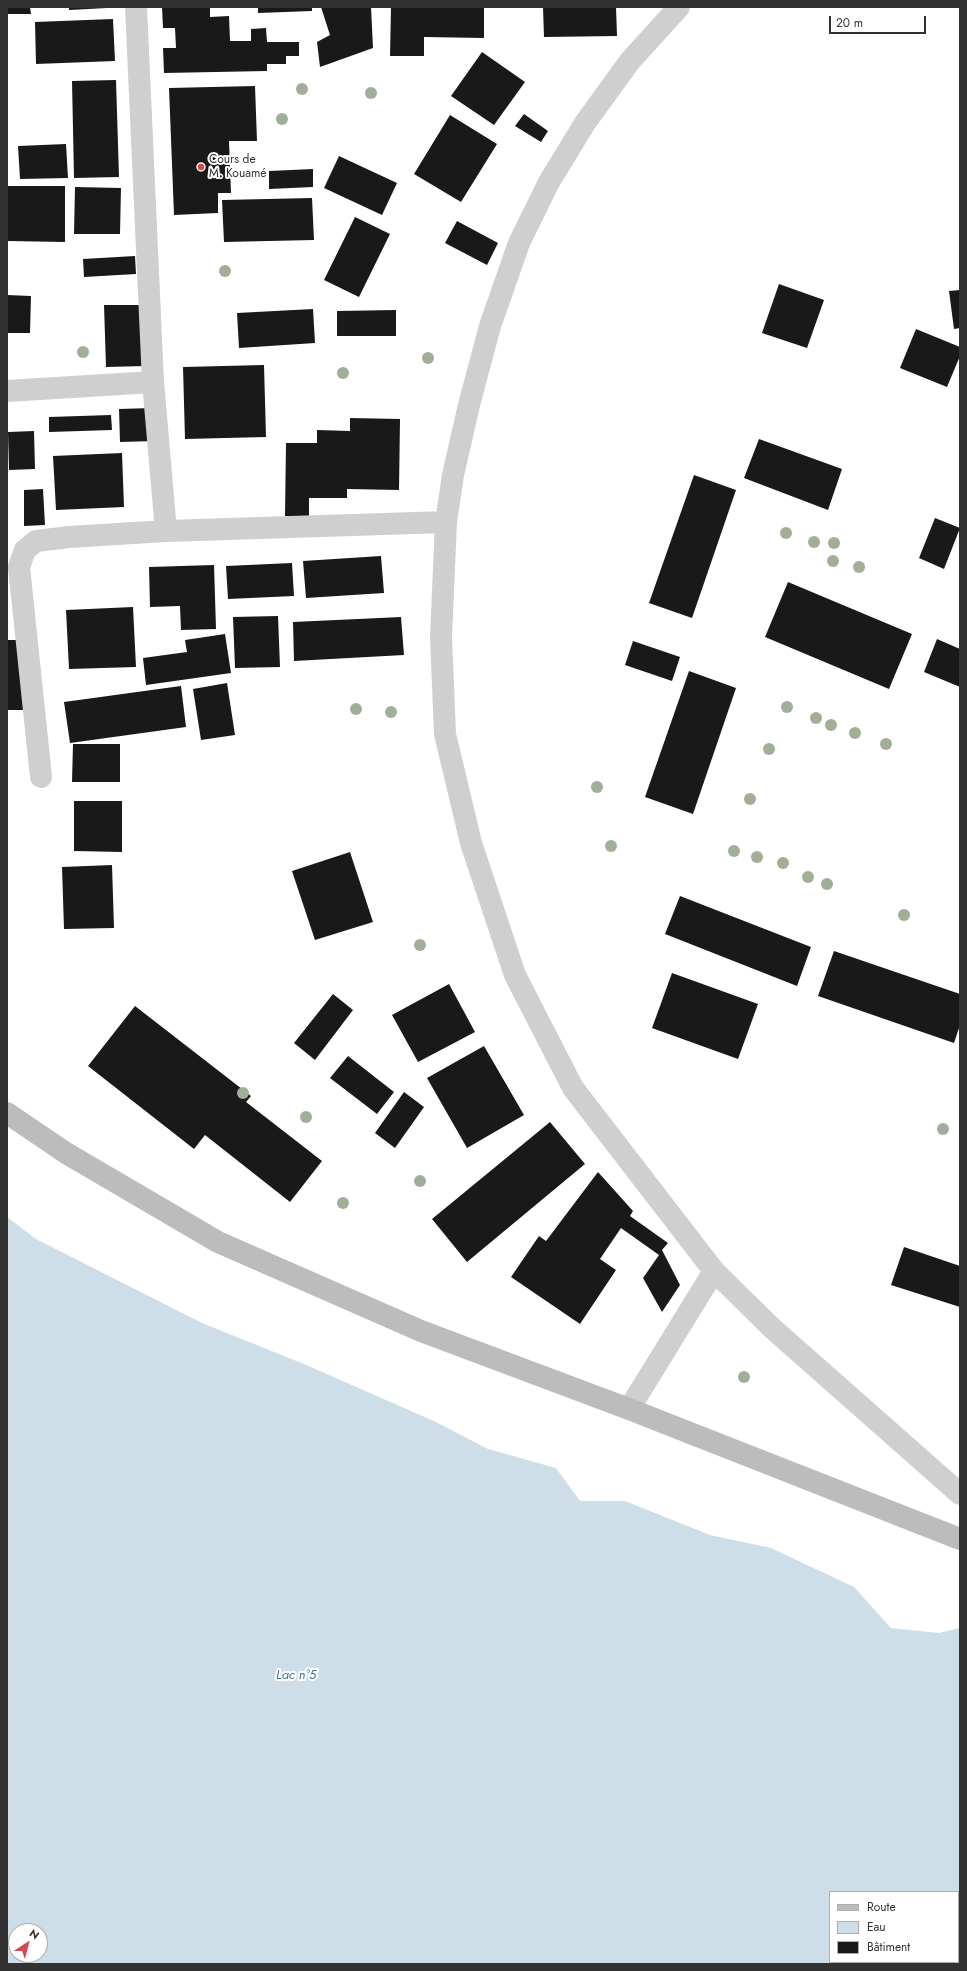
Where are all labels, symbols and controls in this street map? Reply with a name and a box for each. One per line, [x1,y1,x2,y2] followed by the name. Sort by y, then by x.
[831,8,928,34] scale bar
[836,14,863,32] text: 20 m
[209,153,267,181] place label: Cours de M. Kouamé
[196,162,206,172] marker: Cours de M. Kouamé
[276,1668,316,1684] water label: Lac n°5
[829,1891,959,1963] legend
[867,1898,896,1916] text: Route
[867,1918,886,1936] text: Eau
[8,1923,48,1963] north arrow
[26,1925,43,1943] text: N
[867,1938,910,1956] text: Bâtiment

